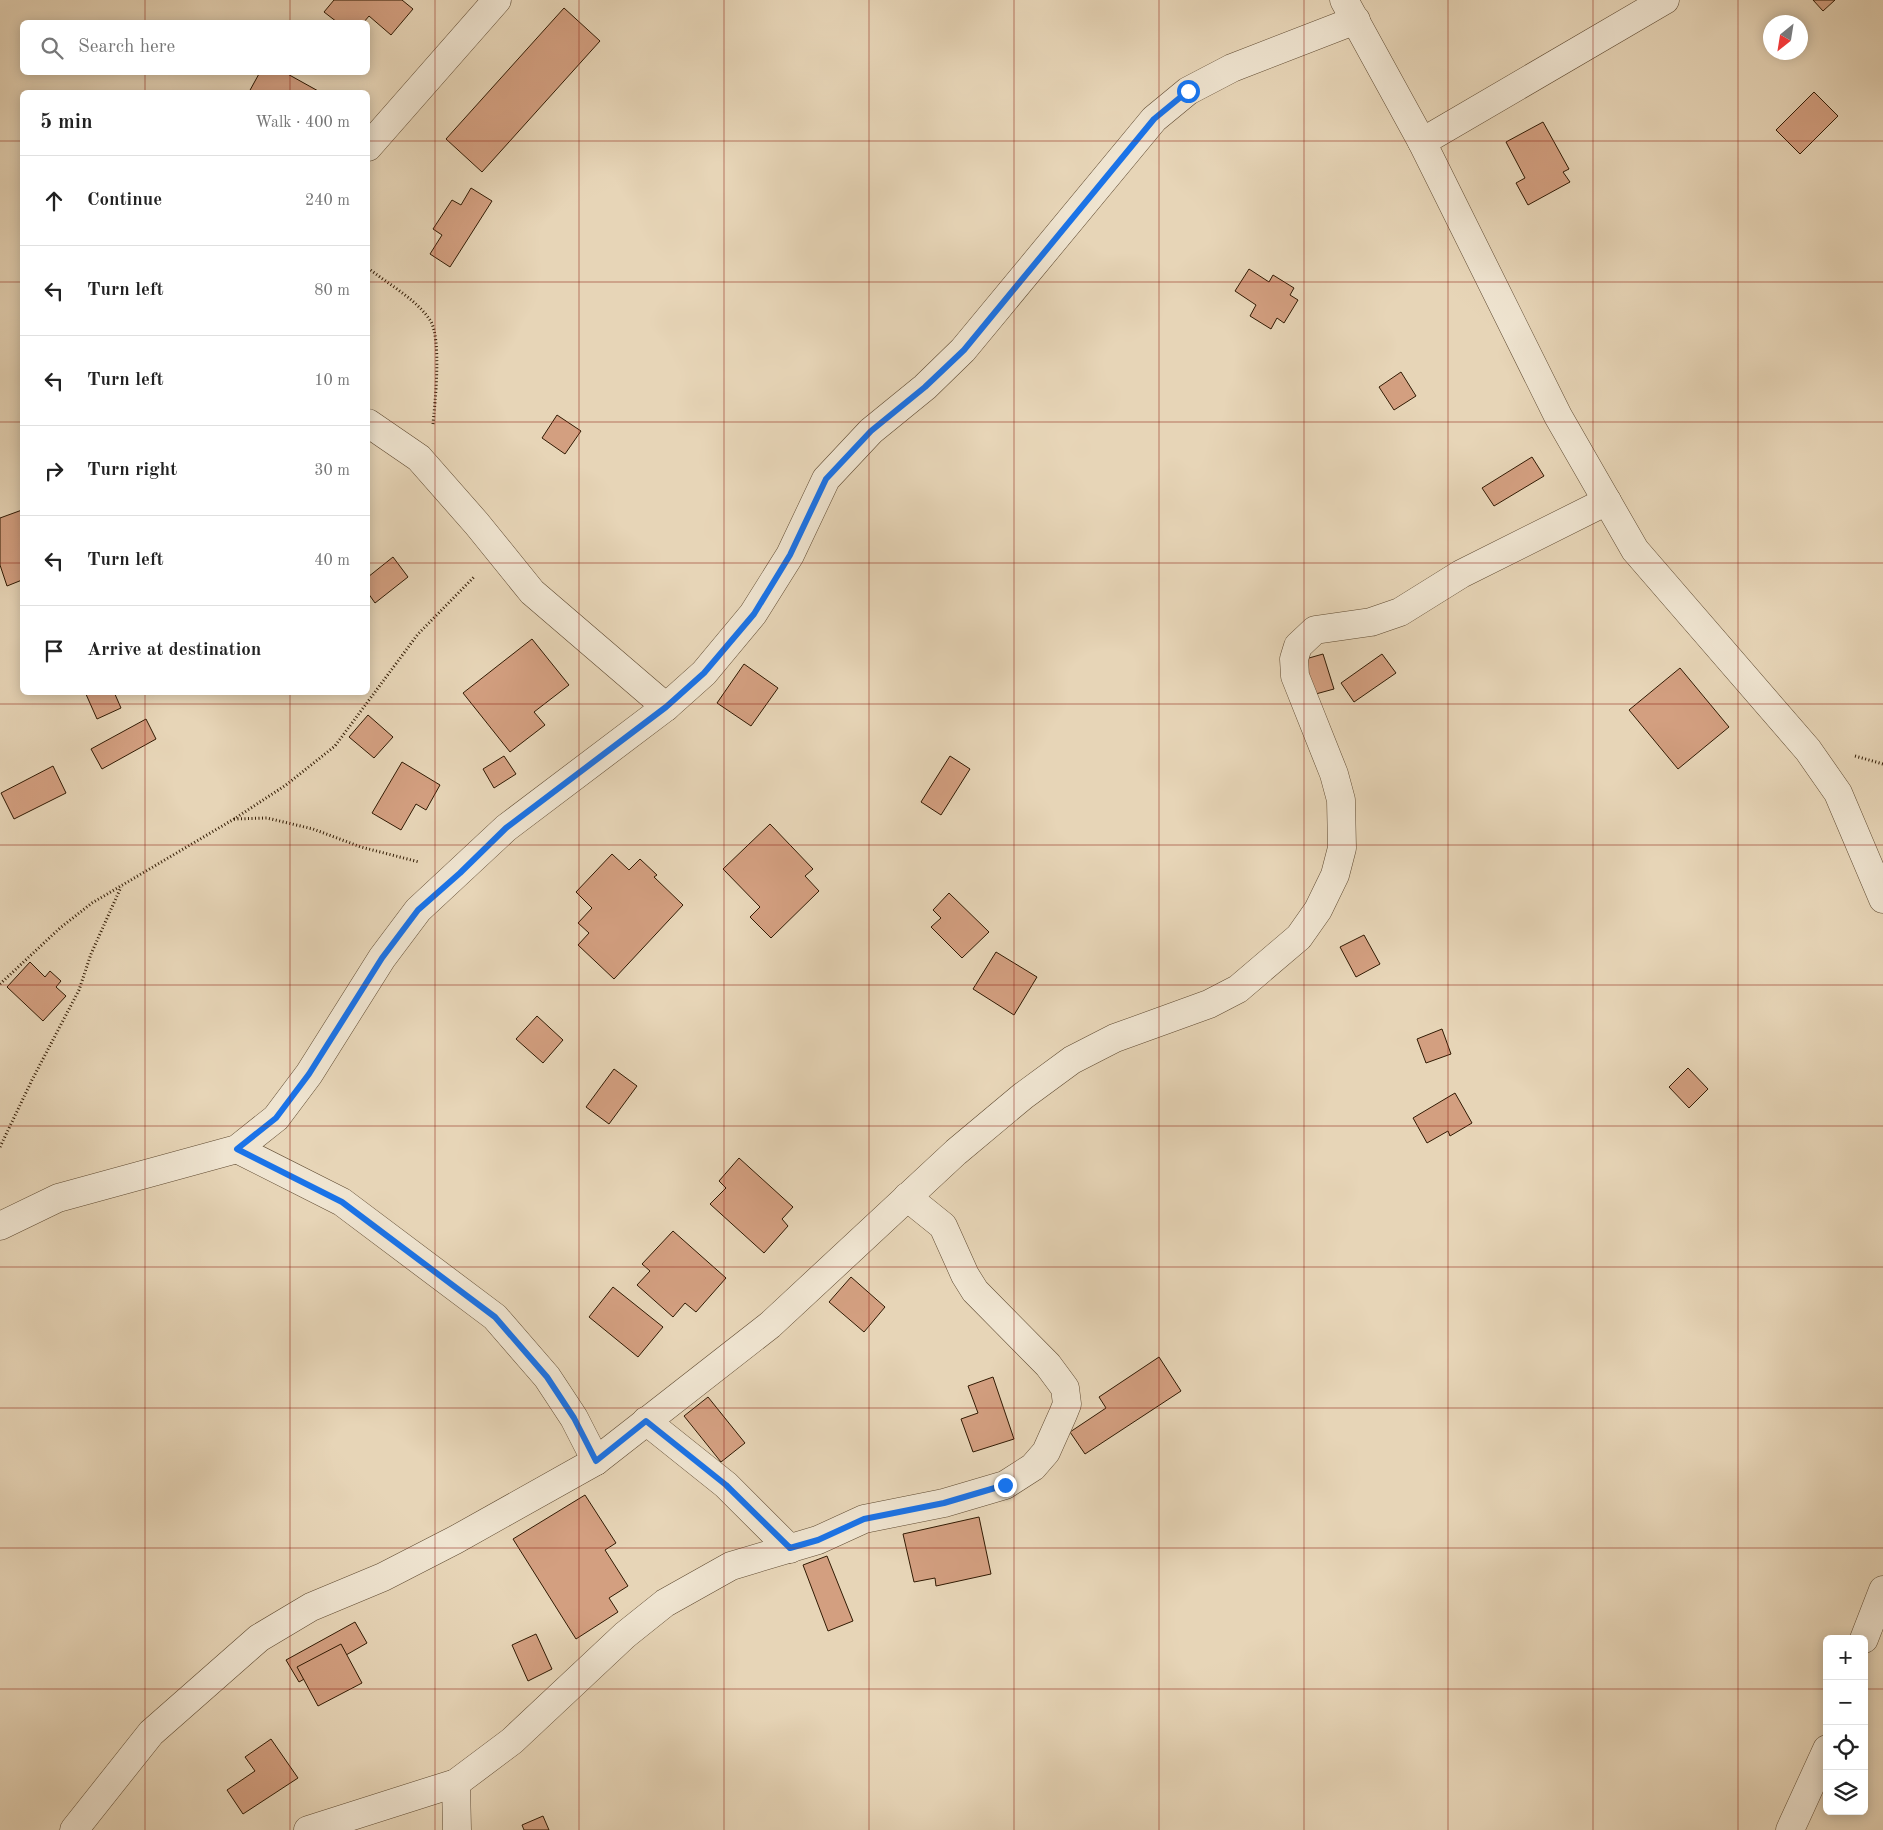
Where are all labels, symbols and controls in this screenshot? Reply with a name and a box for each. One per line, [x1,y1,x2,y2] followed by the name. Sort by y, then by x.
[1763,15,1808,60] north arrow
[20,20,370,75] search box
[38,34,66,62] icon: search
[78,38,175,57] text: Search here
[1177,80,1200,103] route start
[40,112,93,133] text: 5 min
[255,115,350,131] text: Walk · 400 m
[40,187,68,215] icon: ahead
[87,191,162,210] text: Continue
[305,193,350,209] text: 240 m
[40,277,68,305] icon: left
[87,281,164,300] text: Turn left
[314,283,350,299] text: 80 m
[40,367,68,395] icon: left
[87,371,164,390] text: Turn left
[314,373,350,389] text: 10 m
[40,457,68,485] icon: right
[87,461,177,480] text: Turn right
[314,463,350,479] text: 30 m
[40,547,68,575] icon: left
[87,551,164,570] text: Turn left
[314,553,350,569] text: 40 m
[40,637,68,665] icon: arrive
[87,641,261,660] text: Arrive at destination
[994,1474,1017,1497] route end
[1823,1635,1868,1815] map controls
[1823,1635,1868,1680] button: +
[1823,1680,1868,1725] button: −
[1823,1725,1868,1770] button: locate
[1823,1770,1868,1815] button: layers

